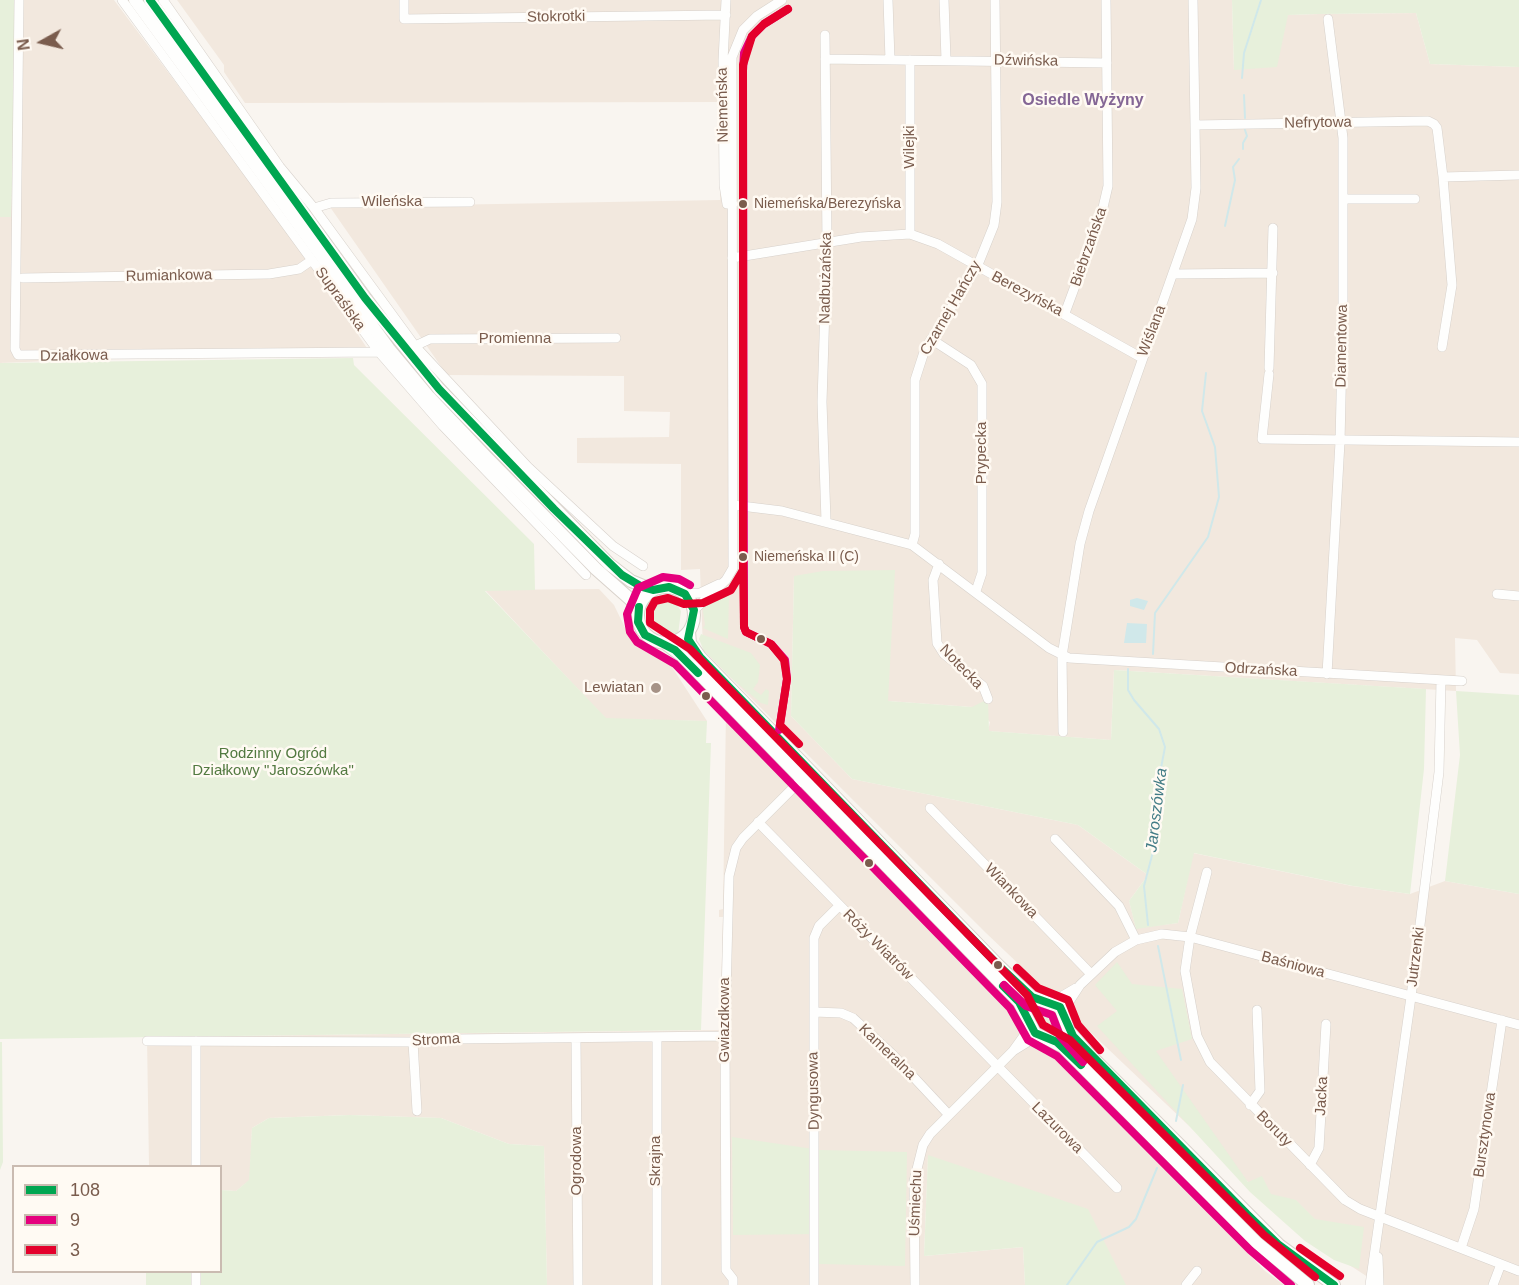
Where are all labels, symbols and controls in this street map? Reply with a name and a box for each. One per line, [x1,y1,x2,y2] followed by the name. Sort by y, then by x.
[527,7,585,27] street label: Stokrotki
[12,12,72,72] north arrow
[14,38,33,51] text: N
[994,51,1058,71] street label: Dźwińska
[713,67,733,143] street label: Niemeńska
[1022,91,1144,111] district label: Osiedle Wyżyny
[1284,113,1352,133] street label: Nefrytowa
[901,125,919,169] street label: Wilejki
[362,193,422,211] street label: Wileńska
[754,196,901,212] place label: Niemeńska/Berezyńska
[737,198,749,210] marker: Niemeńska/Berezyńska
[1067,205,1111,289] street label: Biebrzańska
[816,232,836,324] street label: Nadbużańska
[917,258,985,358] street label: Czarnej Hańczy
[311,264,369,334] street label: Supraślska
[125,266,213,286] street label: Rumiankowa
[988,268,1066,320] street label: Berezyńska
[1134,303,1170,359] street label: Wiślana
[1332,304,1352,388] street label: Diamentowa
[479,330,551,348] street label: Promienna
[40,346,108,366] street label: Działkowa
[973,422,991,484] street label: Prypecka
[754,549,859,565] place label: Niemeńska II (C)
[737,551,749,563] marker: Niemeńska II (C)
[755,633,767,645] unlabelled marker
[935,641,987,693] street label: Notecka
[1224,659,1298,681] street label: Odrzańska
[584,679,644,697] place label: Lewiatan
[649,681,663,695] marker: Lewiatan
[700,690,712,702] unlabelled marker
[192,745,354,780] park label: Rodzinny Ogród Działkowy "Jaroszówka"
[1142,767,1172,853] water label: Jaroszówka
[863,857,875,869] unlabelled marker
[980,860,1042,922] street label: Wiankowa
[839,906,917,984] street label: Róży Wiatrów
[1403,926,1429,988] street label: Jutrzenki
[1259,948,1327,982] street label: Baśniowa
[992,959,1004,971] unlabelled marker
[716,977,734,1063] street label: Gwiazdkowa
[855,1020,919,1084] street label: Kameralna
[411,1030,461,1050] street label: Stroma
[804,1052,824,1130] street label: Dyngusowa
[1312,1076,1332,1116] street label: Jacka
[1470,1091,1500,1179] street label: Bursztynowa
[1028,1099,1086,1157] street label: Lazurowa
[1252,1107,1296,1151] street label: Boruty
[568,1126,586,1196] street label: Ogrodowa
[647,1136,665,1186] street label: Skrajna
[12,1165,222,1273] legend
[906,1169,926,1237] street label: Uśmiechu
[70,1180,100,1200] text: 108
[70,1210,80,1230] text: 9
[70,1240,80,1260] text: 3

